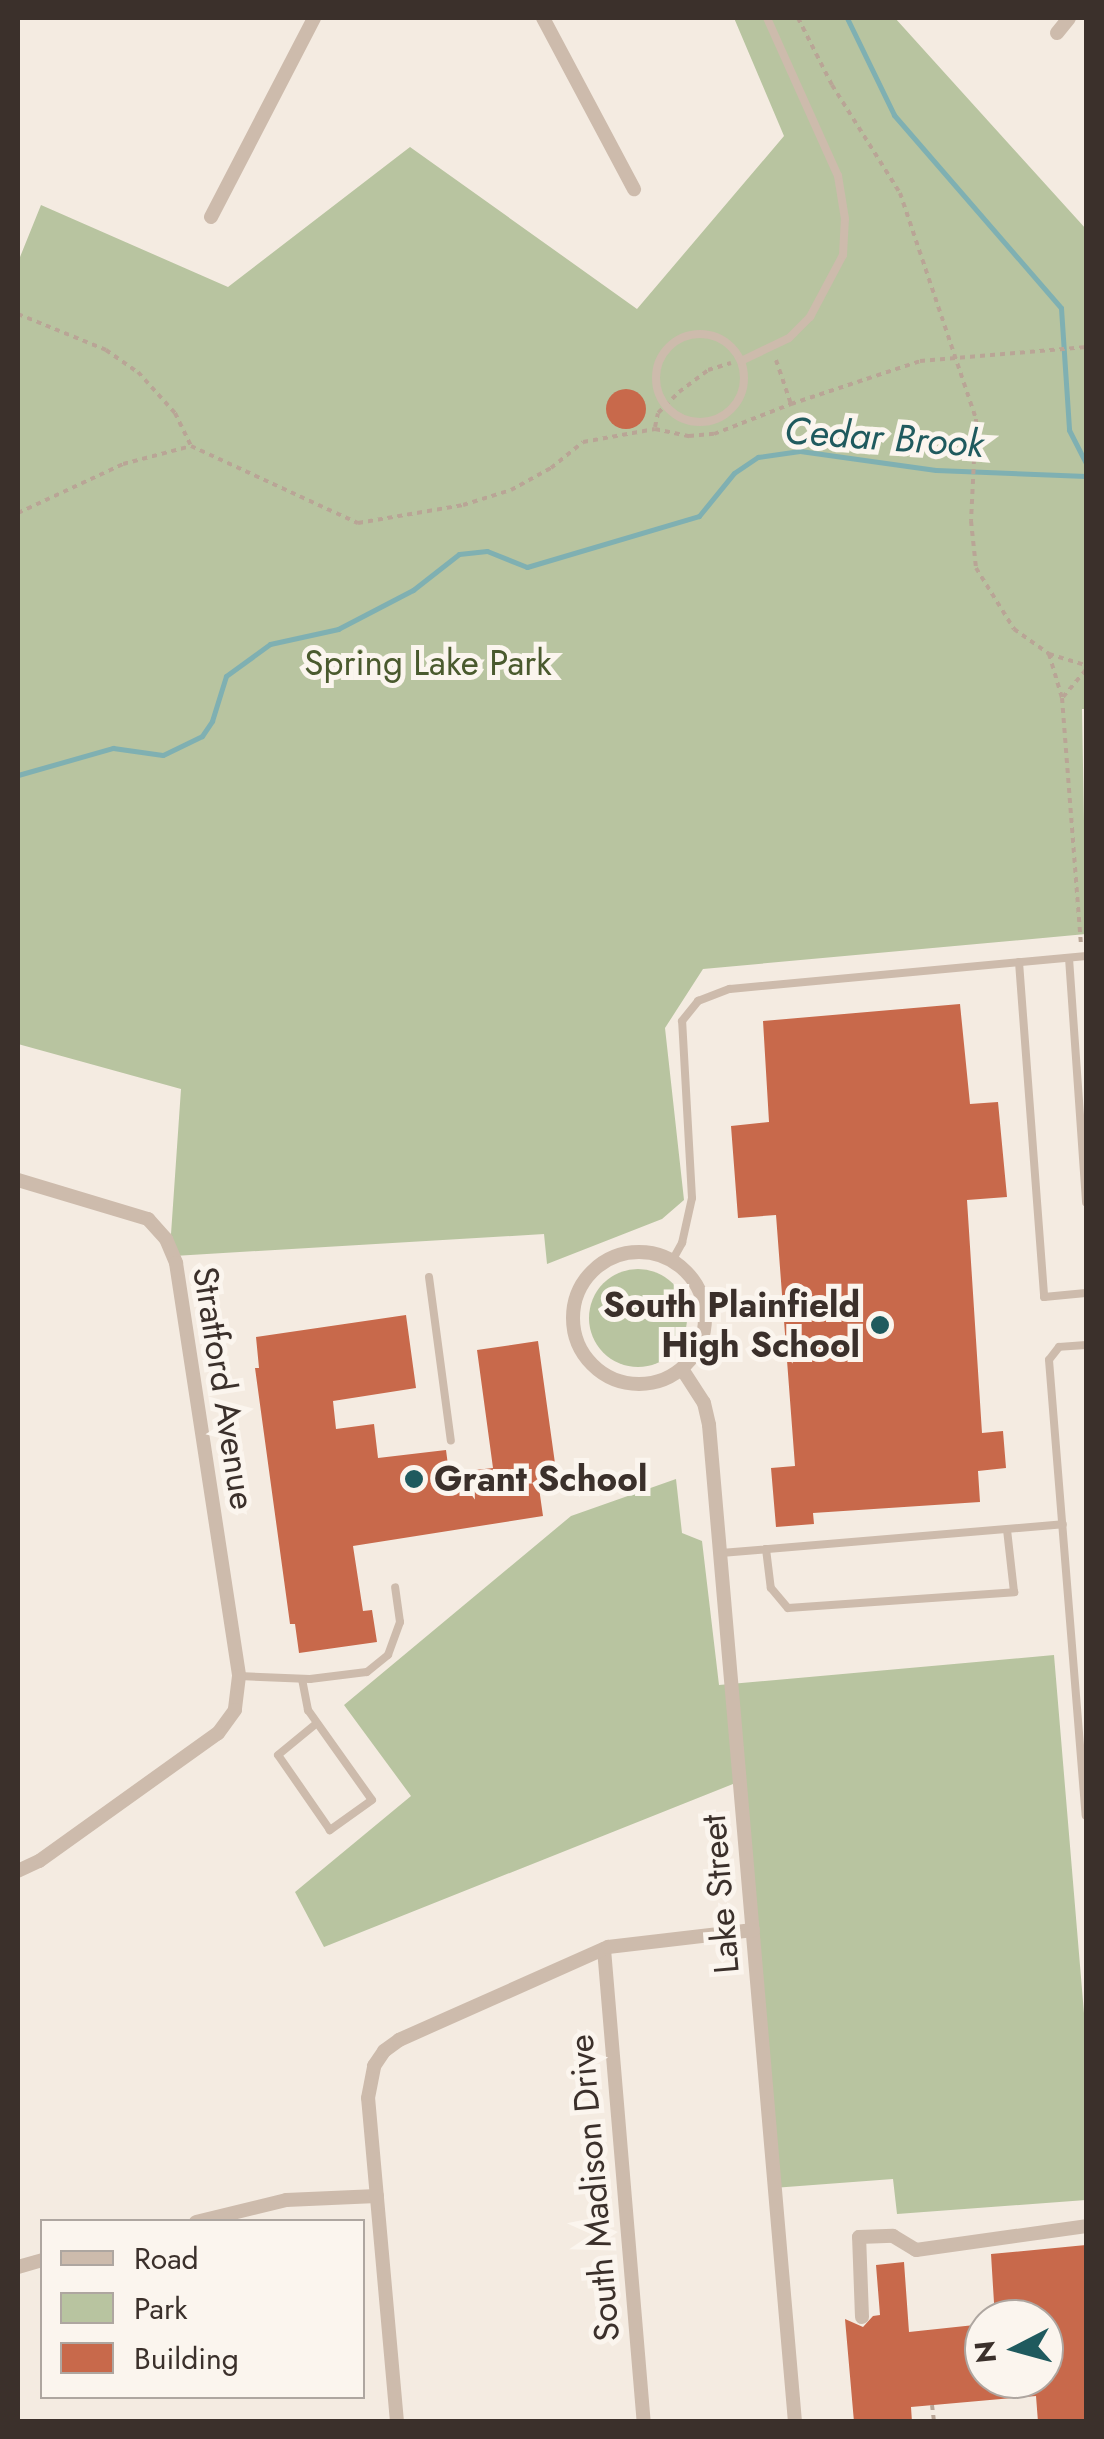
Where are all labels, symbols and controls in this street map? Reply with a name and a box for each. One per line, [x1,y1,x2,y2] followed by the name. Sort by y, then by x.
[783,407,985,467] water label: Cedar Brook
[304,642,552,684] park label: Spring Lake Park
[184,1264,264,1512] street label: Stratford Avenue
[603,1284,860,1366] place label: South Plainfield High School
[869,1314,891,1336] marker: South Plainfield High School
[434,1458,647,1500] place label: Grant School
[403,1468,425,1490] marker: Grant School
[692,1813,748,1975] street label: Lake Street
[560,2033,628,2343] street label: South Madison Drive
[40,2219,365,2399] legend
[134,2237,199,2280] text: Road
[134,2287,187,2330] text: Park
[964,2299,1064,2399] north arrow
[134,2337,239,2380] text: Building
[964,2339,1007,2365] text: N

